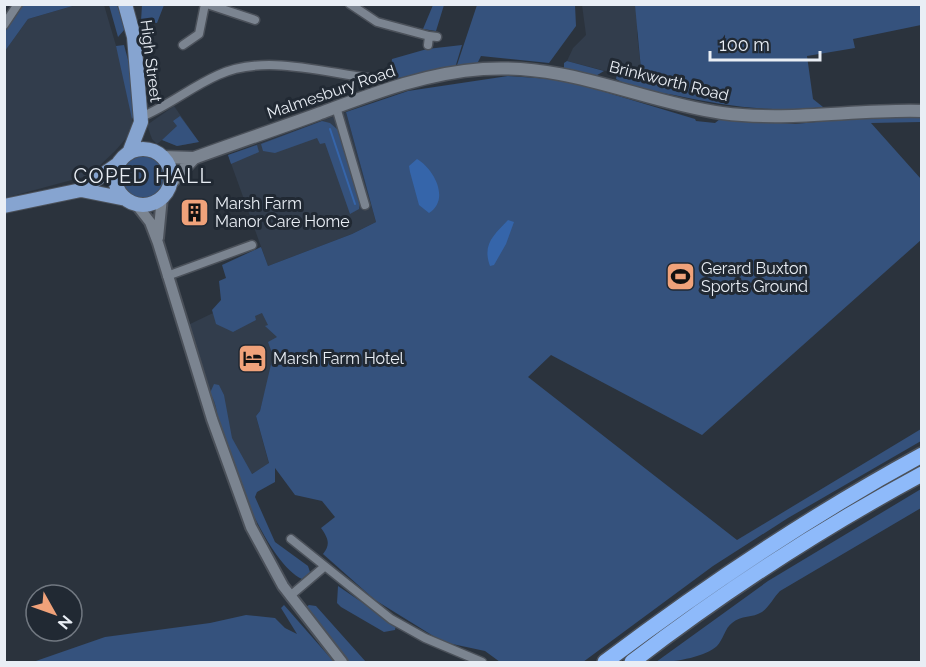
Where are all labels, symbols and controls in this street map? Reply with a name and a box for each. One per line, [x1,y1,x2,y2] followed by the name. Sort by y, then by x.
[137,19,166,104] street label: High Street
[710,24,820,62] scale bar
[719,34,770,55] text: 100 m
[607,57,731,105] street label: Brinkworth Road
[264,61,398,123] street label: Malmesbury Road
[73,164,213,188] district label: COPED HALL
[215,194,350,231] place label: Marsh Farm Manor Care Home
[178,196,210,228] building icon: Marsh Farm Manor Care Home
[701,259,808,296] place label: Gerard Buxton Sports Ground
[664,261,696,293] sports icon: Gerard Buxton Sports Ground
[236,342,268,374] hotel icon: Marsh Farm Hotel
[273,349,405,368] place label: Marsh Farm Hotel
[24,583,84,643] north arrow
[54,612,76,633] text: N

